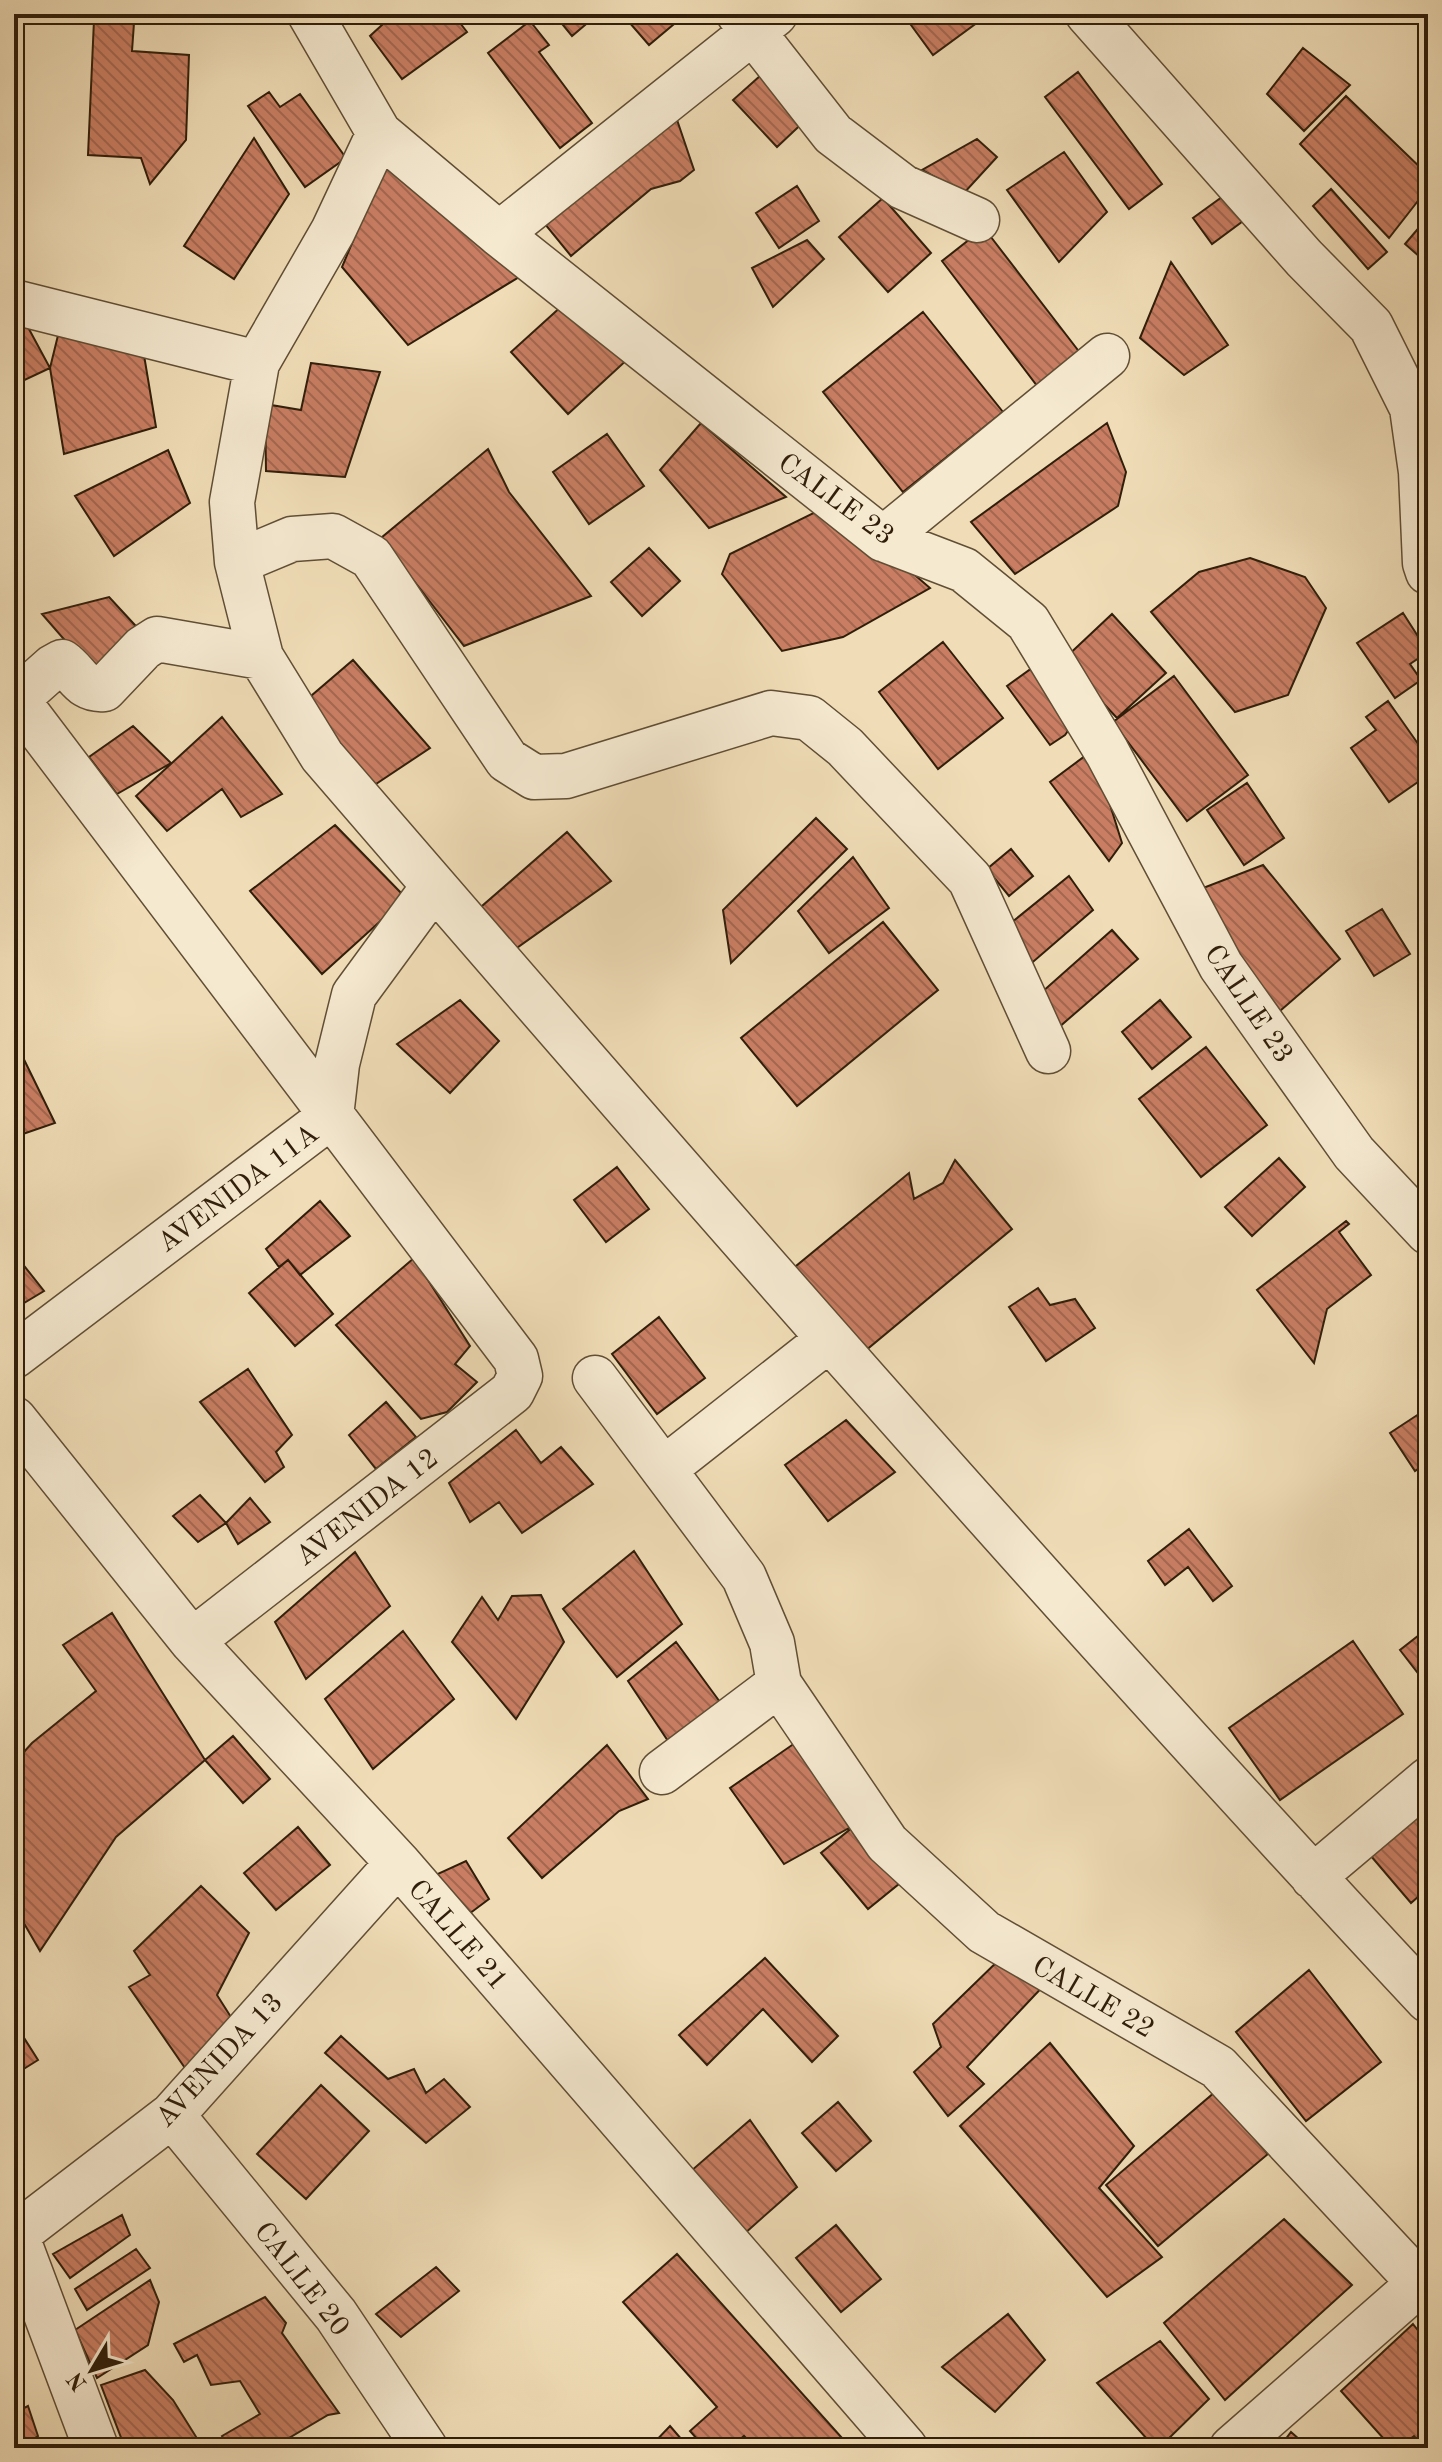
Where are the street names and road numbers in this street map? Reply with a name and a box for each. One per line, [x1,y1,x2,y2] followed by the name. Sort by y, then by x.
[772,449,898,552] street label: CALLE 23
[1198,941,1297,1069] street label: CALLE 23
[153,1120,324,1259] street label: AVENIDA 11A
[291,1444,444,1572] street label: AVENIDA 12
[402,1876,512,1996] street label: CALLE 21
[1027,1953,1158,2045] street label: CALLE 22
[151,1989,289,2134] street label: AVENIDA 13
[248,2218,353,2342] street label: CALLE 20

